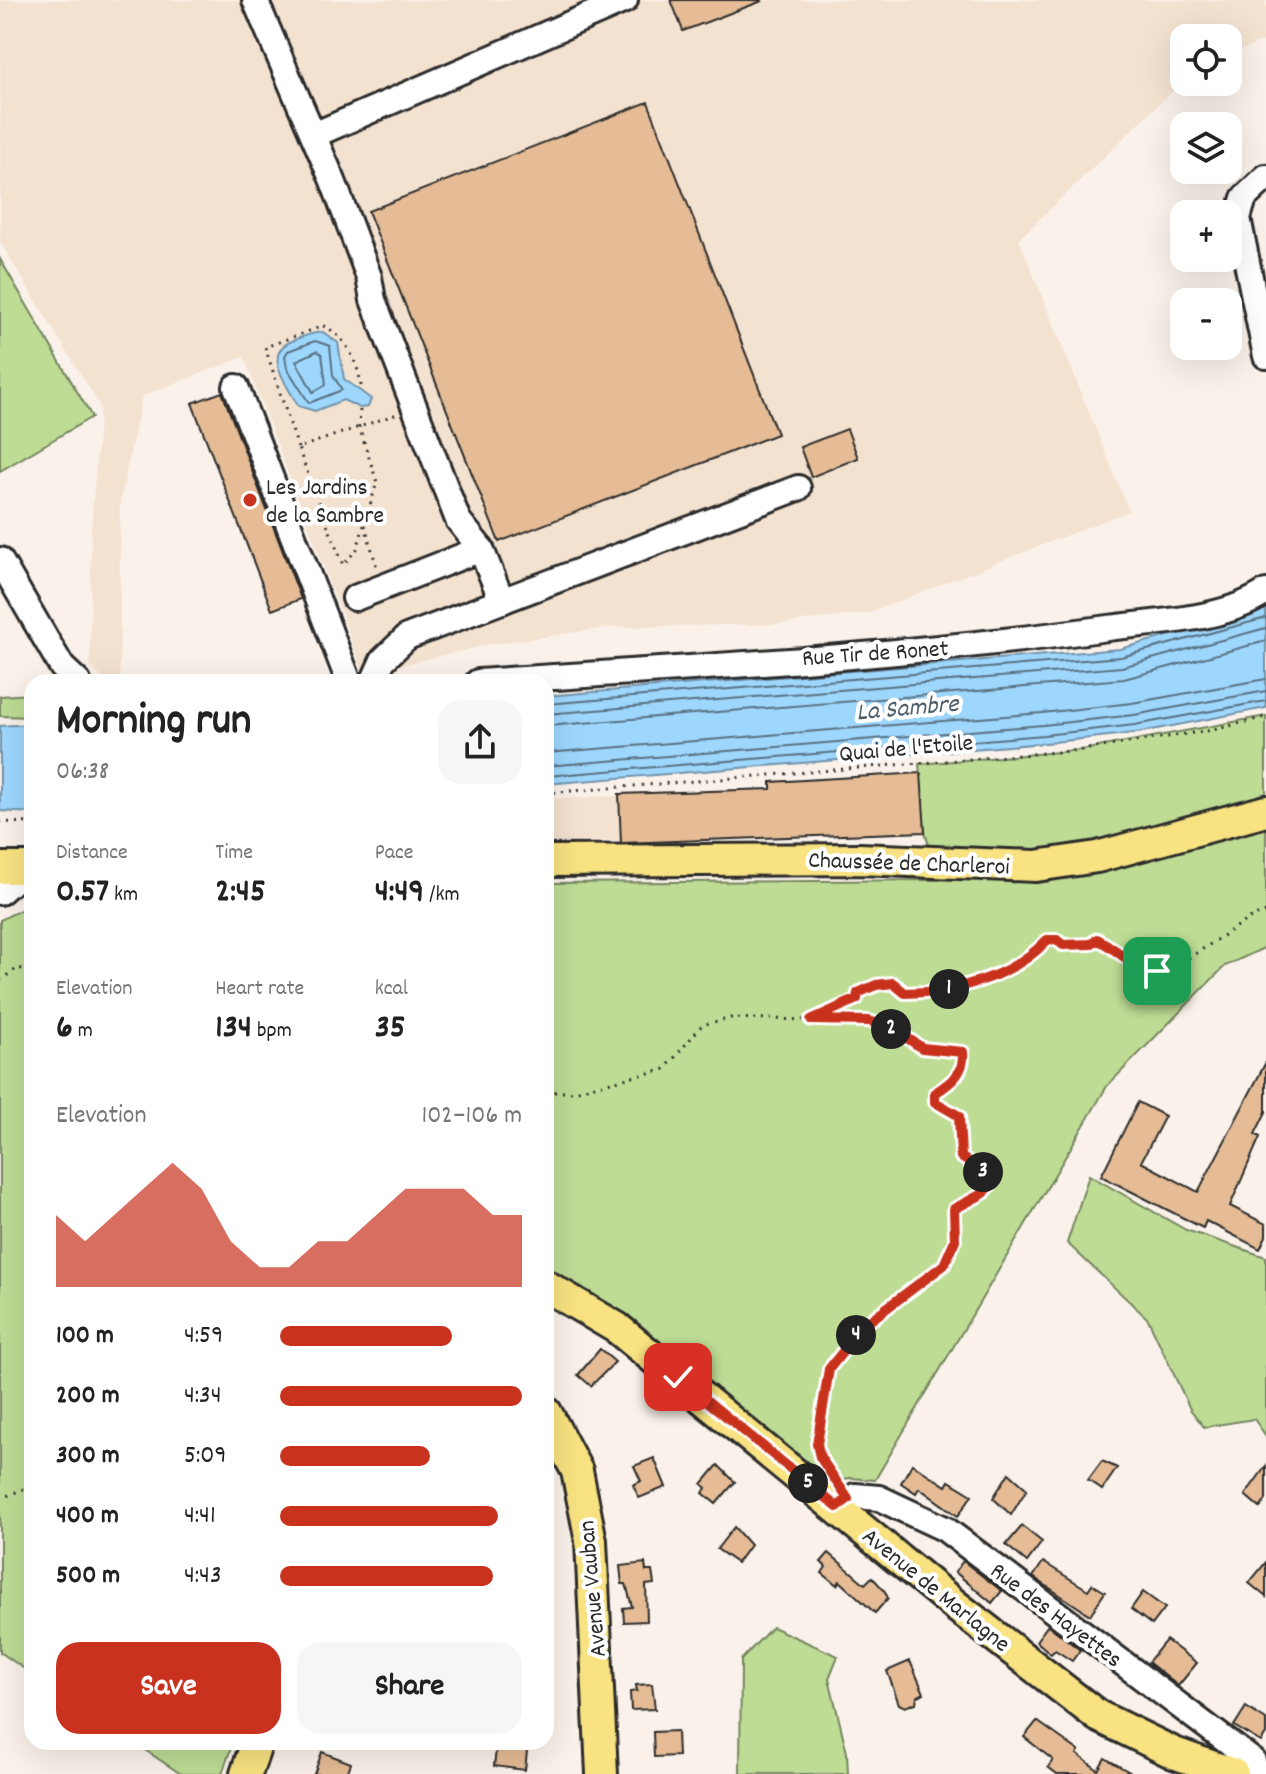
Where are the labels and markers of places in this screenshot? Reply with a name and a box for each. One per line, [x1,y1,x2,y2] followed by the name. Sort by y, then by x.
[266,472,384,534] place label: Les Jardins de la Sambre
[241,491,259,509] marker: Les Jardins de la Sambre
[1123,937,1191,1005] pin
[929,969,969,1009] pin: 1
[871,1009,911,1049] pin: 2
[963,1152,1003,1192] pin: 3
[836,1315,876,1355] pin: 4
[644,1343,712,1411] pin
[788,1463,828,1503] pin: 5

